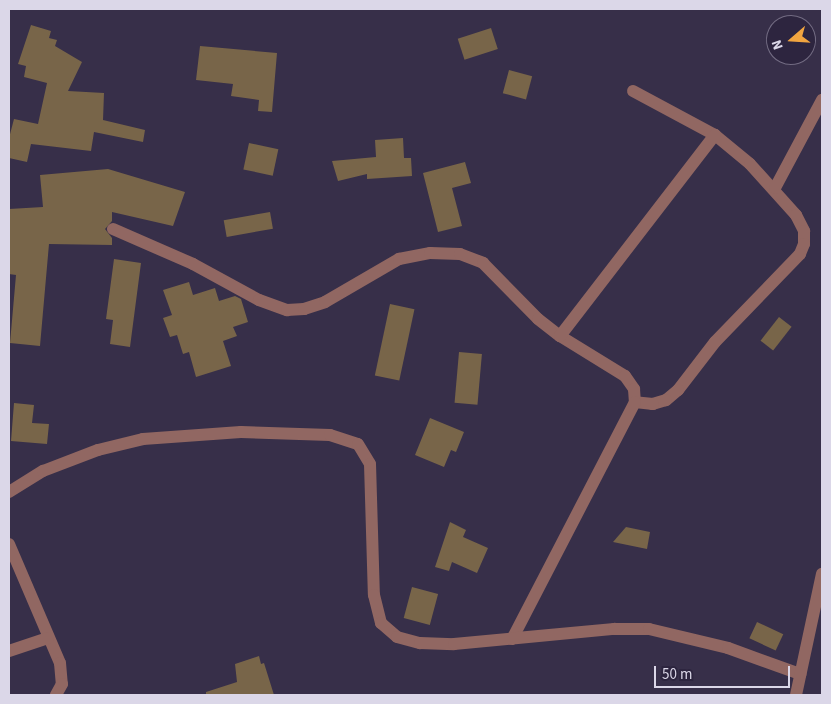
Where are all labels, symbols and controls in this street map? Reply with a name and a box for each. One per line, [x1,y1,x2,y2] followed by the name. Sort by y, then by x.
[766,15,816,65] north arrow
[767,37,789,52] text: N
[656,656,792,688] scale bar
[662,664,692,685] text: 50 m

